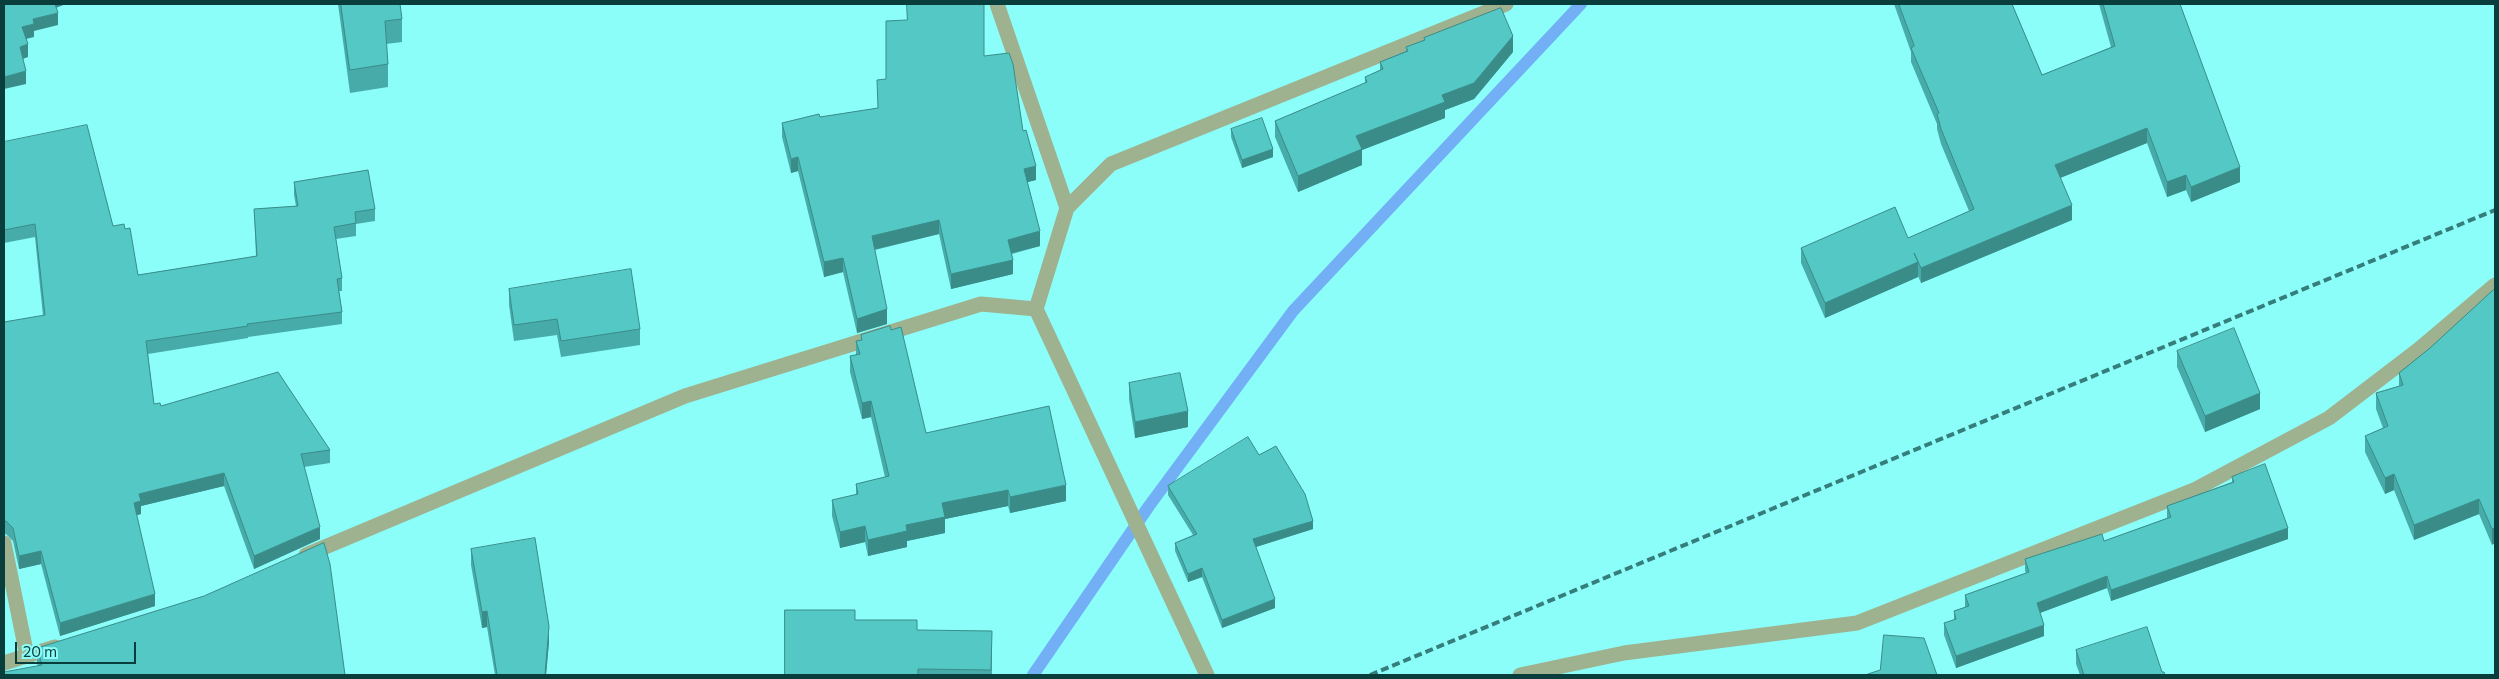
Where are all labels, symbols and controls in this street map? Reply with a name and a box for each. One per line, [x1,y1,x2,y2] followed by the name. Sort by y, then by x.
[18,632,139,664] scale bar
[23,642,57,660] text: 20 m

